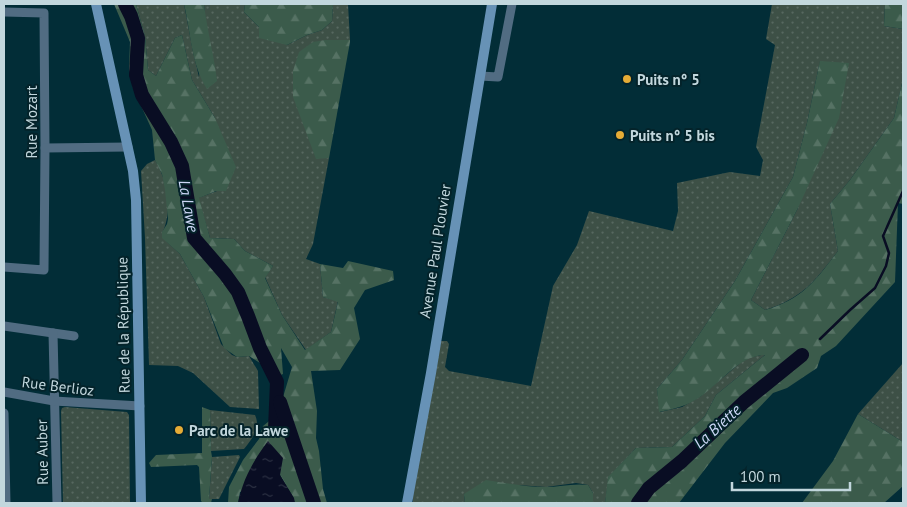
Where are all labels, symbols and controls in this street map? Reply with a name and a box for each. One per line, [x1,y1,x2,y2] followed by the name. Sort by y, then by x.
[637,70,700,89] place label: Puits n° 5
[621,73,633,85] marker: Puits n° 5
[22,86,41,158] street label: Rue Mozart
[630,126,715,145] place label: Puits n° 5 bis
[614,129,626,141] marker: Puits n° 5 bis
[175,178,204,234] water label: La Lawe
[415,183,455,319] street label: Avenue Paul Plouvier
[112,257,134,393] street label: Rue de la République
[21,372,95,400] street label: Rue Berlioz
[689,399,745,453] water label: La Biette
[32,419,52,485] street label: Rue Auber
[189,421,289,440] place label: Parc de la Lawe
[173,424,185,436] marker: Parc de la Lawe
[732,460,850,492] scale bar
[740,467,781,486] text: 100 m

